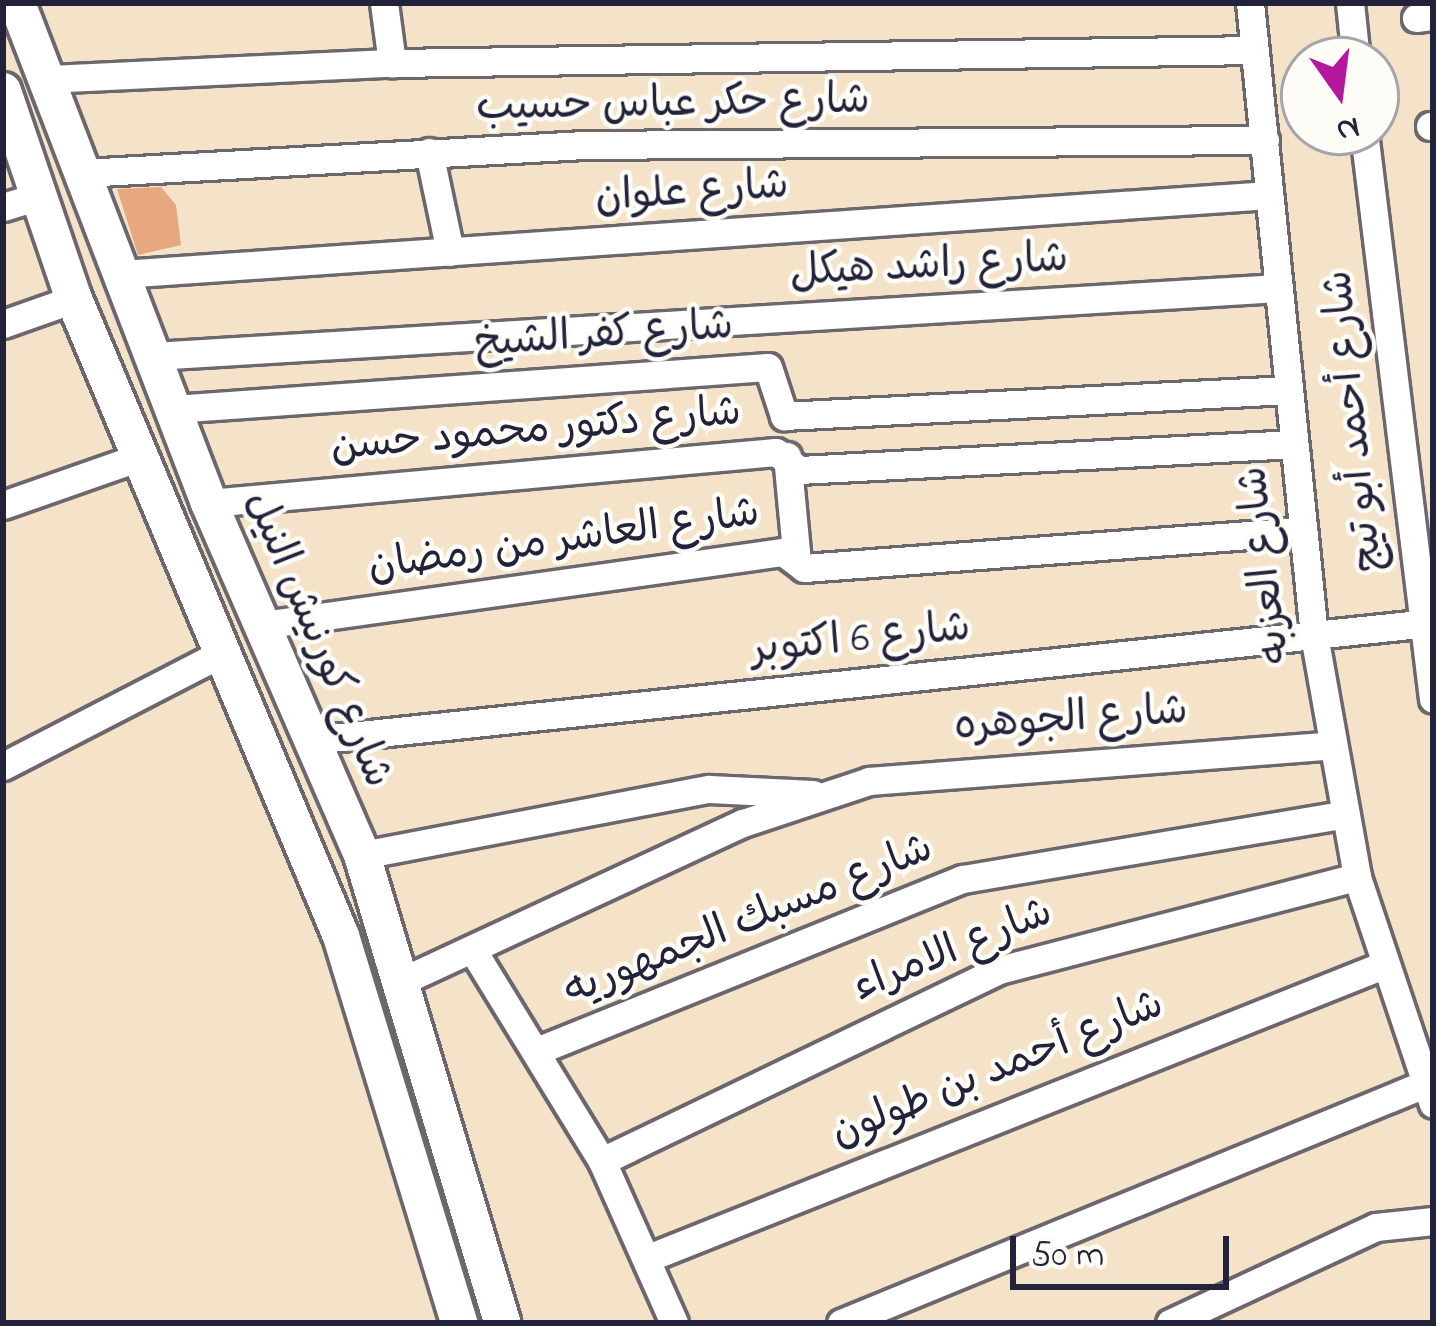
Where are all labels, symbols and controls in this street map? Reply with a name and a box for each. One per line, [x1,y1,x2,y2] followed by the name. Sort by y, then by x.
[1280,36,1400,156] north arrow
[476,76,870,134] street label: شارع حكر عباس حسيب
[1331,102,1365,154] text: N
[594,161,790,225] street label: شارع علوان
[789,235,1069,299] street label: شارع راشد هيكل
[1314,268,1396,574] street label: شارع أحمد أبو تيج
[473,302,735,370] street label: شارع كفر الشيخ
[329,388,743,474] street label: شارع دكتور محمود حسن
[1229,463,1303,667] street label: شارع العزبه
[232,484,402,796] street label: شارع كورنيش النيل
[365,489,763,593] street label: شارع العاشر من رمضان
[749,603,973,677] street label: شارع 6 اكتوبر
[953,687,1189,753] street label: شارع الجوهره
[557,824,941,1018] street label: شارع مسبك الجمهوريه
[846,888,1060,1014] street label: شارع الامراء
[824,980,1172,1160] street label: شارع أحمد بن طولون
[1016,1212,1235,1286] scale bar
[1031,1230,1104,1283] text: 50 m

